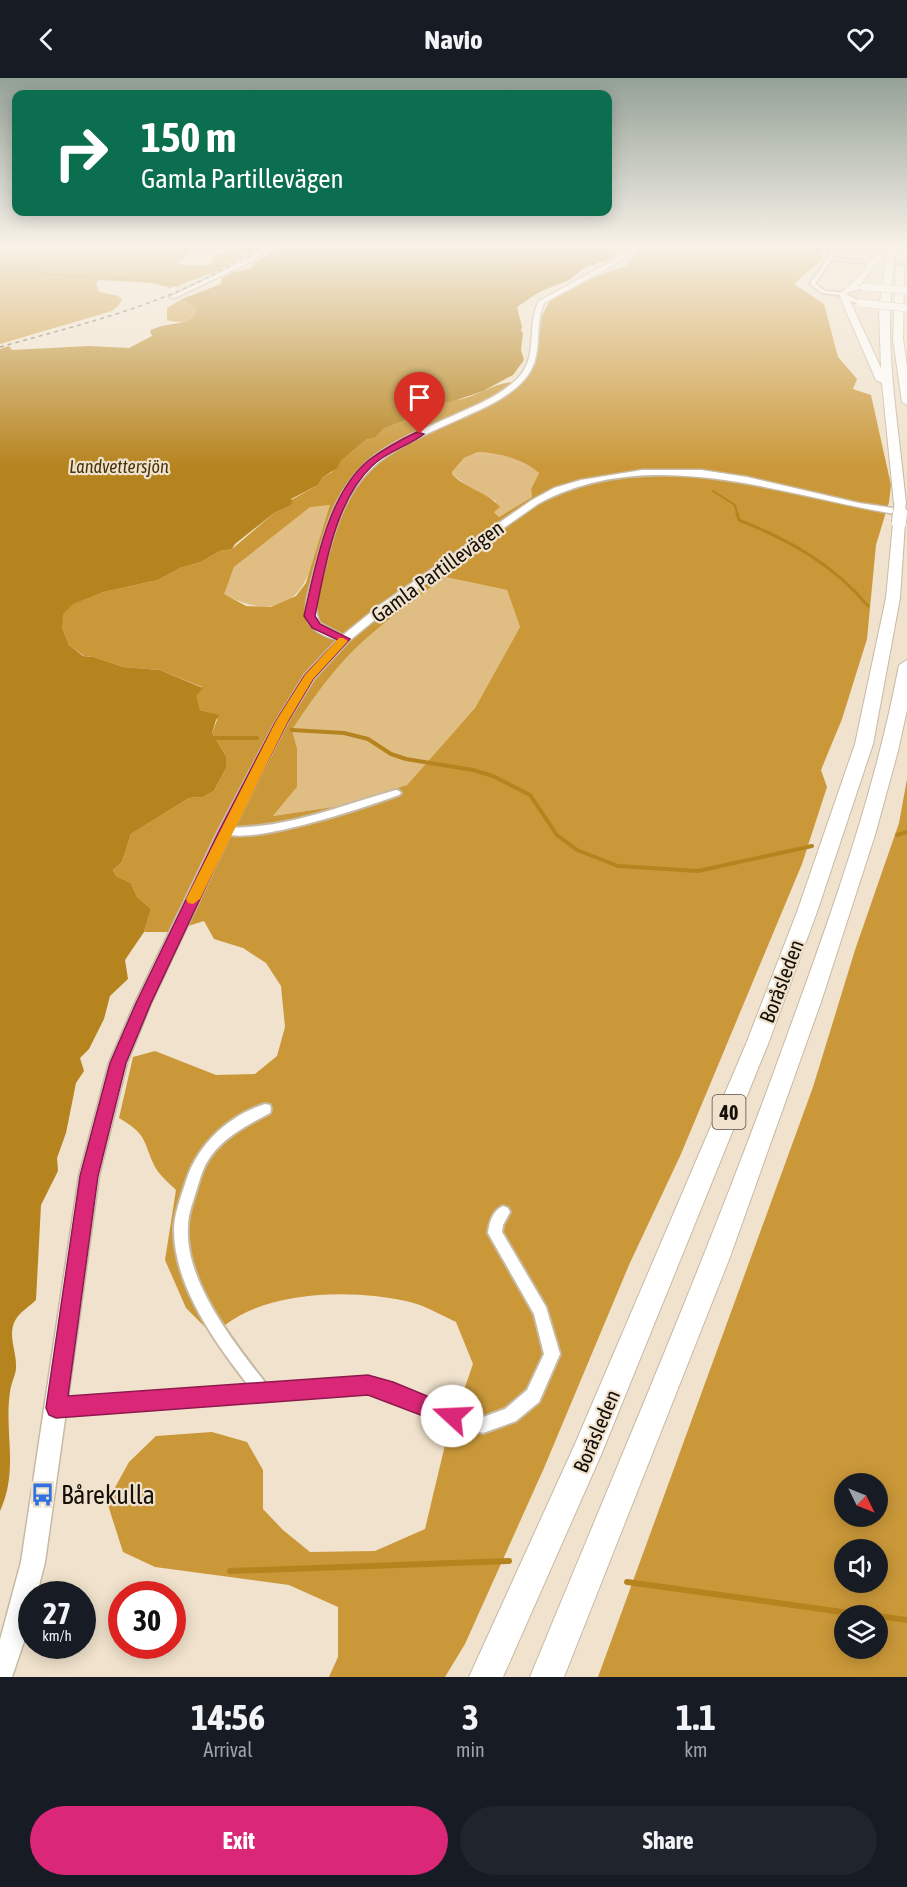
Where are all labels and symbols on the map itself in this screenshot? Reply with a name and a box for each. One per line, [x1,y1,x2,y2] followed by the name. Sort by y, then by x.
[394,372,445,434] pin
[69,456,169,477] water label: Landvettersjön
[366,515,508,627] street label: Gamla Partillevägen
[754,936,808,1026] street label: Boråsleden
[712,1095,746,1129] road number: 40
[420,1384,484,1448] position arrow
[568,1386,624,1476] street label: Boråsleden
[834,1473,888,1527] north arrow
[61,1480,155,1510] place label: Bårekulla
[30,1482,56,1508] bus stop icon: Bårekulla
[108,1581,186,1659] speed limit sign: 30

